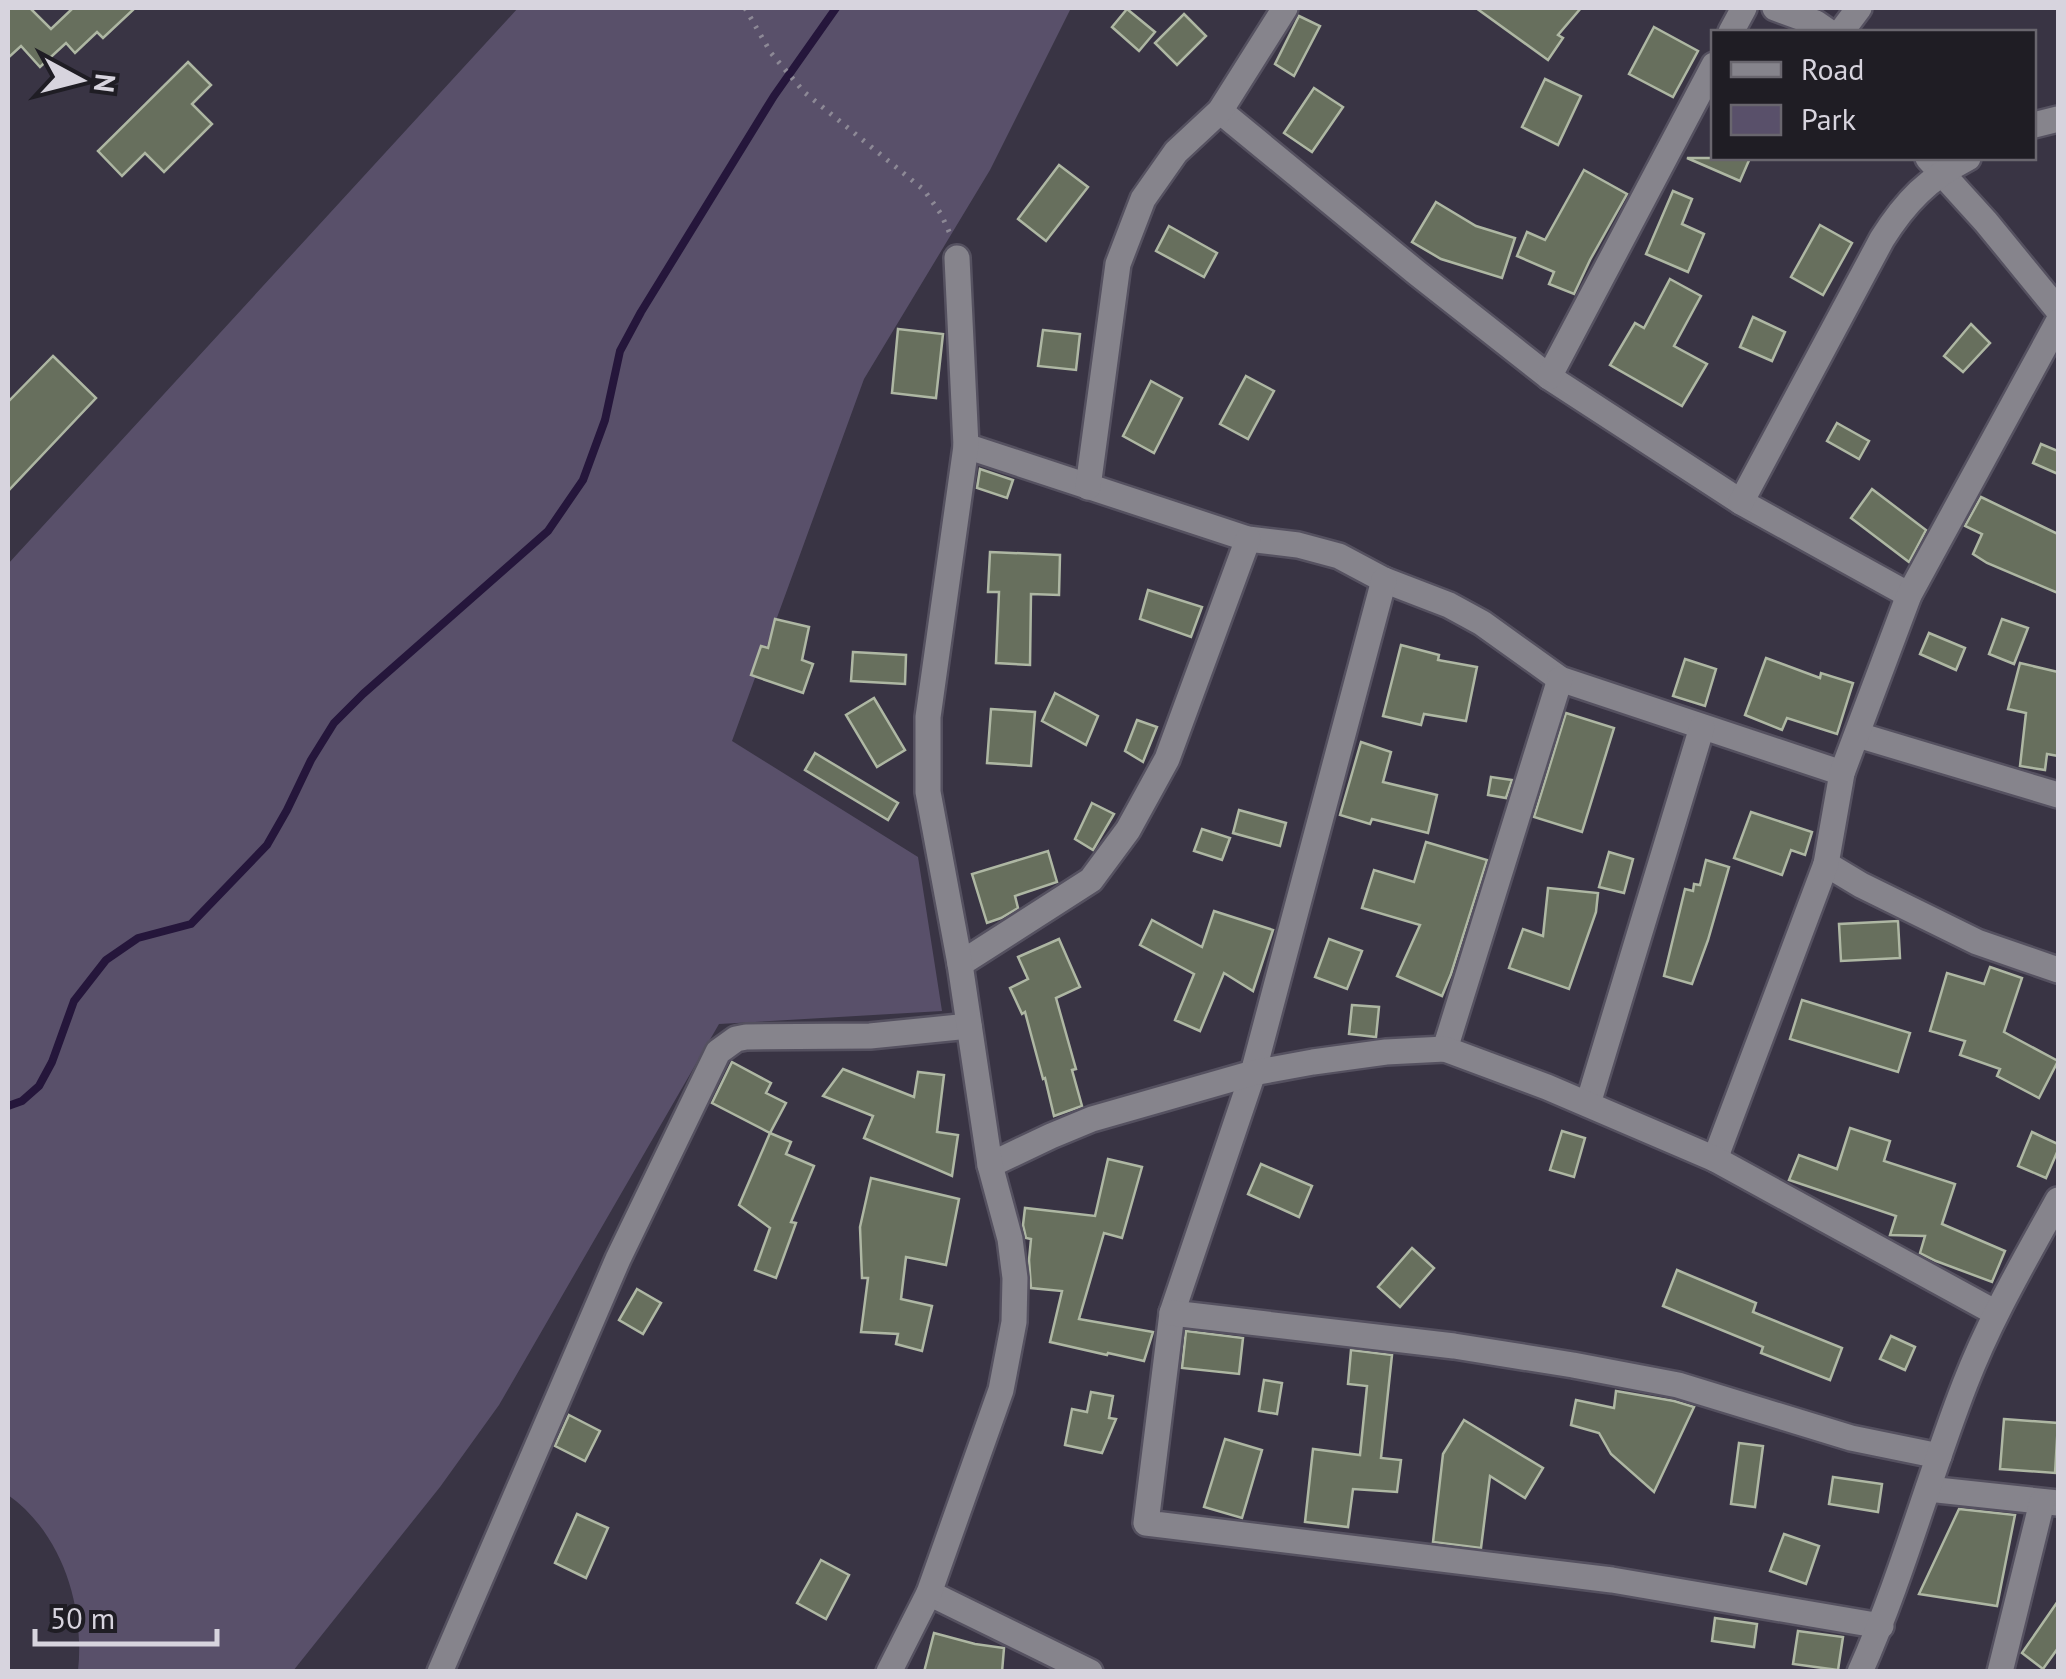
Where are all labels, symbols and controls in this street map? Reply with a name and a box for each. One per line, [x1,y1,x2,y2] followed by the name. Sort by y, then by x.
[30,30,130,130] north arrow
[1711,30,2036,160] legend
[1801,49,1865,88] text: Road
[86,72,125,94] text: N
[1801,99,1857,138] text: Park
[35,1584,218,1646] scale bar
[50,1598,115,1637] text: 50 m

